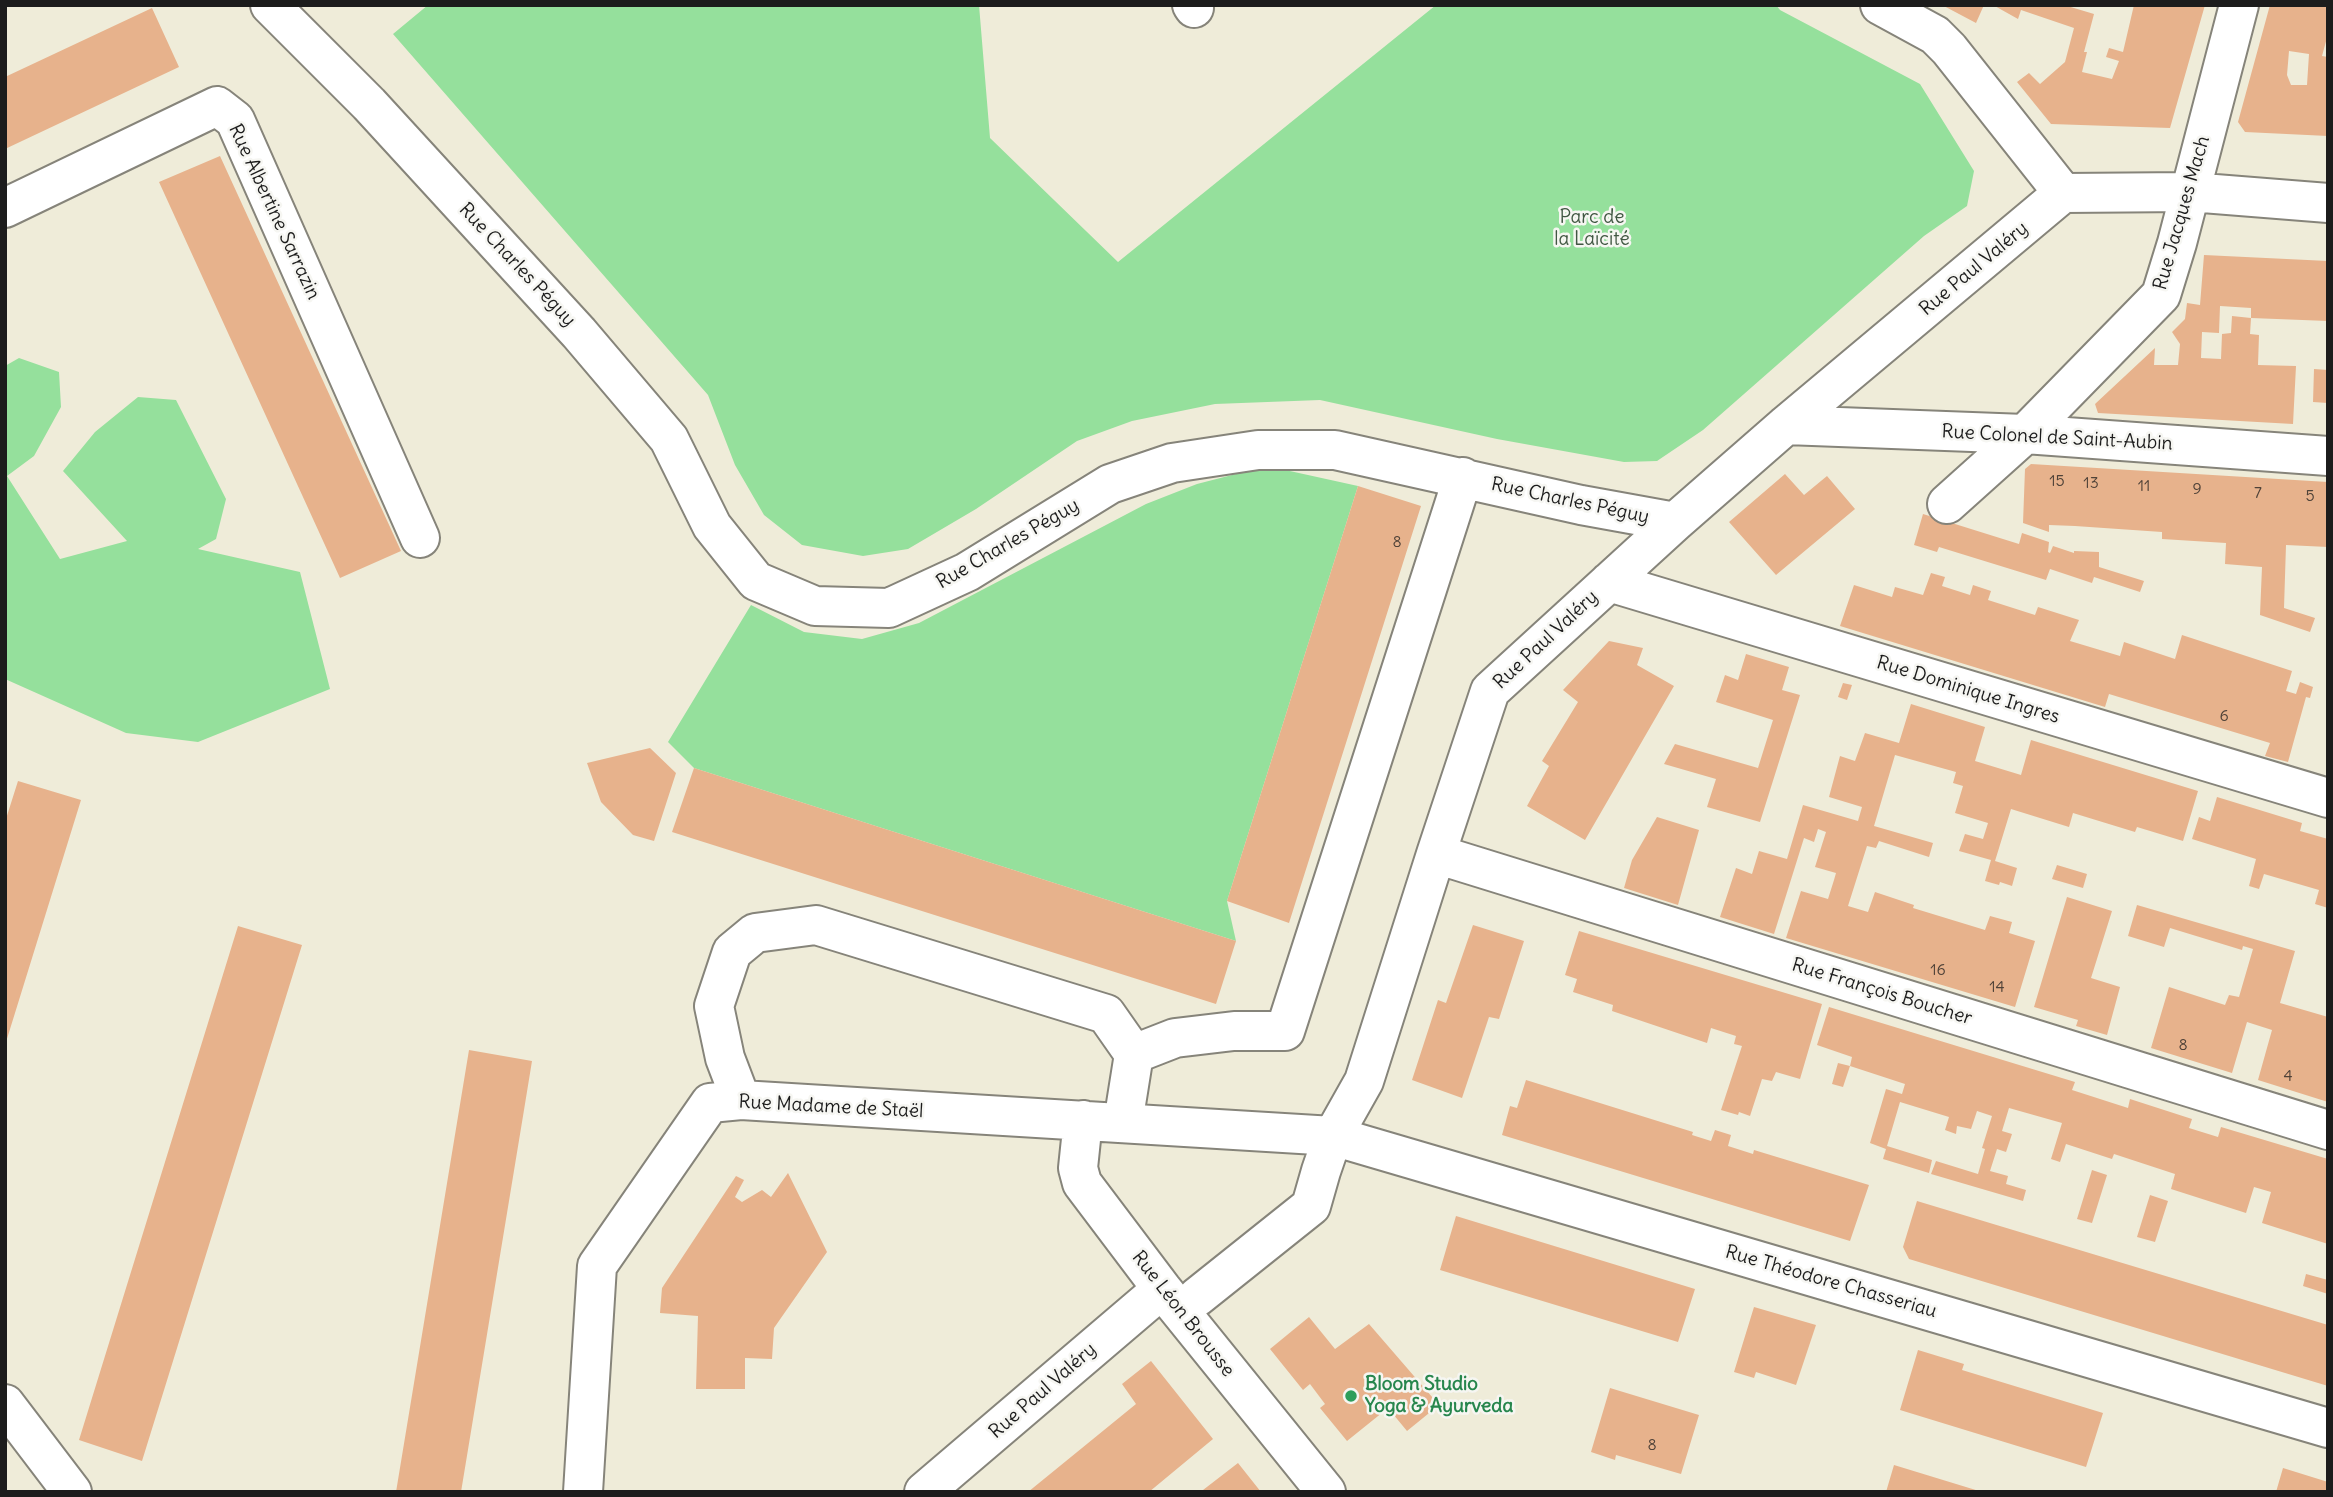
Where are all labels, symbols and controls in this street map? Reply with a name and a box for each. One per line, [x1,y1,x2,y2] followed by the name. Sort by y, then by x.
[223,121,325,303] street label: Rue Albertine Sarrazin
[2149,133,2215,293] street label: Rue Jacques Mach
[454,198,580,332] street label: Rue Charles Péguy
[1554,207,1630,251] park label: Parc de la Laïcité
[1915,217,2033,321] street label: Rue Paul Valéry
[1941,421,2173,455] street label: Rue Colonel de Saint-Aubin
[2049,471,2065,491] house number: 15
[1489,473,1651,529] street label: Rue Charles Péguy
[2083,473,2099,493] house number: 13
[2138,476,2150,496] house number: 11
[2192,479,2202,499] house number: 9
[2254,483,2262,503] house number: 7
[2305,486,2315,506] house number: 5
[933,494,1083,594] street label: Rue Charles Péguy
[1392,532,1402,552] house number: 8
[1489,586,1603,694] street label: Rue Paul Valéry
[1874,651,2062,729] street label: Rue Dominique Ingres
[2219,706,2229,726] house number: 6
[1789,954,1975,1030] street label: Rue François Boucher
[1930,960,1946,980] house number: 16
[1989,977,2005,997] house number: 14
[2178,1035,2188,1055] house number: 8
[2283,1066,2293,1086] house number: 4
[738,1091,924,1123] street label: Rue Madame de Staël
[1723,1241,1939,1323] street label: Rue Théodore Chasseriau
[1127,1247,1239,1381] street label: Rue Léon Brousse
[985,1338,1101,1444] street label: Rue Paul Valéry
[1365,1374,1513,1418] place label: Bloom Studio Yoga & Ayurveda
[1343,1388,1359,1404] marker: Bloom Studio Yoga & Ayurveda
[1647,1435,1657,1455] house number: 8

